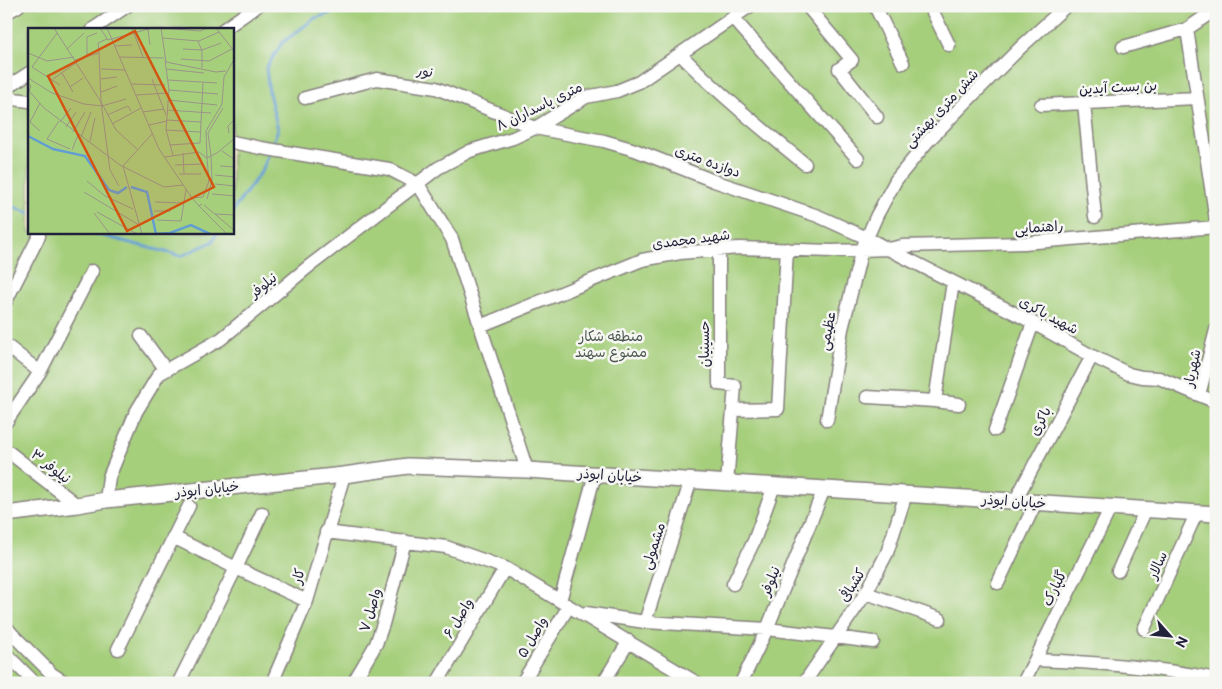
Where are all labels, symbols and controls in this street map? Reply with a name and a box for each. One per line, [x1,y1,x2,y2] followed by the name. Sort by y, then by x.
[28,28,234,234] inset map
[415,62,434,81] street label: نور
[901,66,982,151] street label: شش متری بهشتی
[1079,77,1157,98] street label: بن بست آیدین
[493,78,586,136] street label: ۸ متری پاسداران
[673,142,743,181] street label: دوازده متری
[1014,217,1064,238] street label: راهنمایی
[651,226,731,253] street label: شهید محمدی
[245,269,281,303] street label: نیلوفر
[1016,293,1081,338] street label: شهید باکری
[815,310,840,352] street label: عظیمی
[696,321,713,367] street label: حسینیان
[575,328,647,363] park label: منطقه شکار ممنوع سهند
[1180,348,1205,389] street label: شهریار
[1026,404,1055,439] street label: باکری
[27,446,74,488] street label: نیلوفر ۳
[576,465,643,486] street label: خیابان ابوذر
[173,478,240,501] street label: خیابان ابوذر
[980,491,1047,512] street label: خیابان ابوذر
[638,521,669,572] street label: مشمولی
[1144,549,1171,583] street label: سالار
[757,564,785,600] street label: نیلوفر
[835,565,869,605] street label: کشبافی
[288,567,309,587] street label: کار
[1039,568,1071,609] street label: گلپارک
[356,586,385,634] street label: واصل ۷
[440,595,477,641] street label: واصل ۶
[1144,612,1194,662] north arrow
[514,614,551,661] street label: واصل ۵
[1171,633,1191,650] text: N

